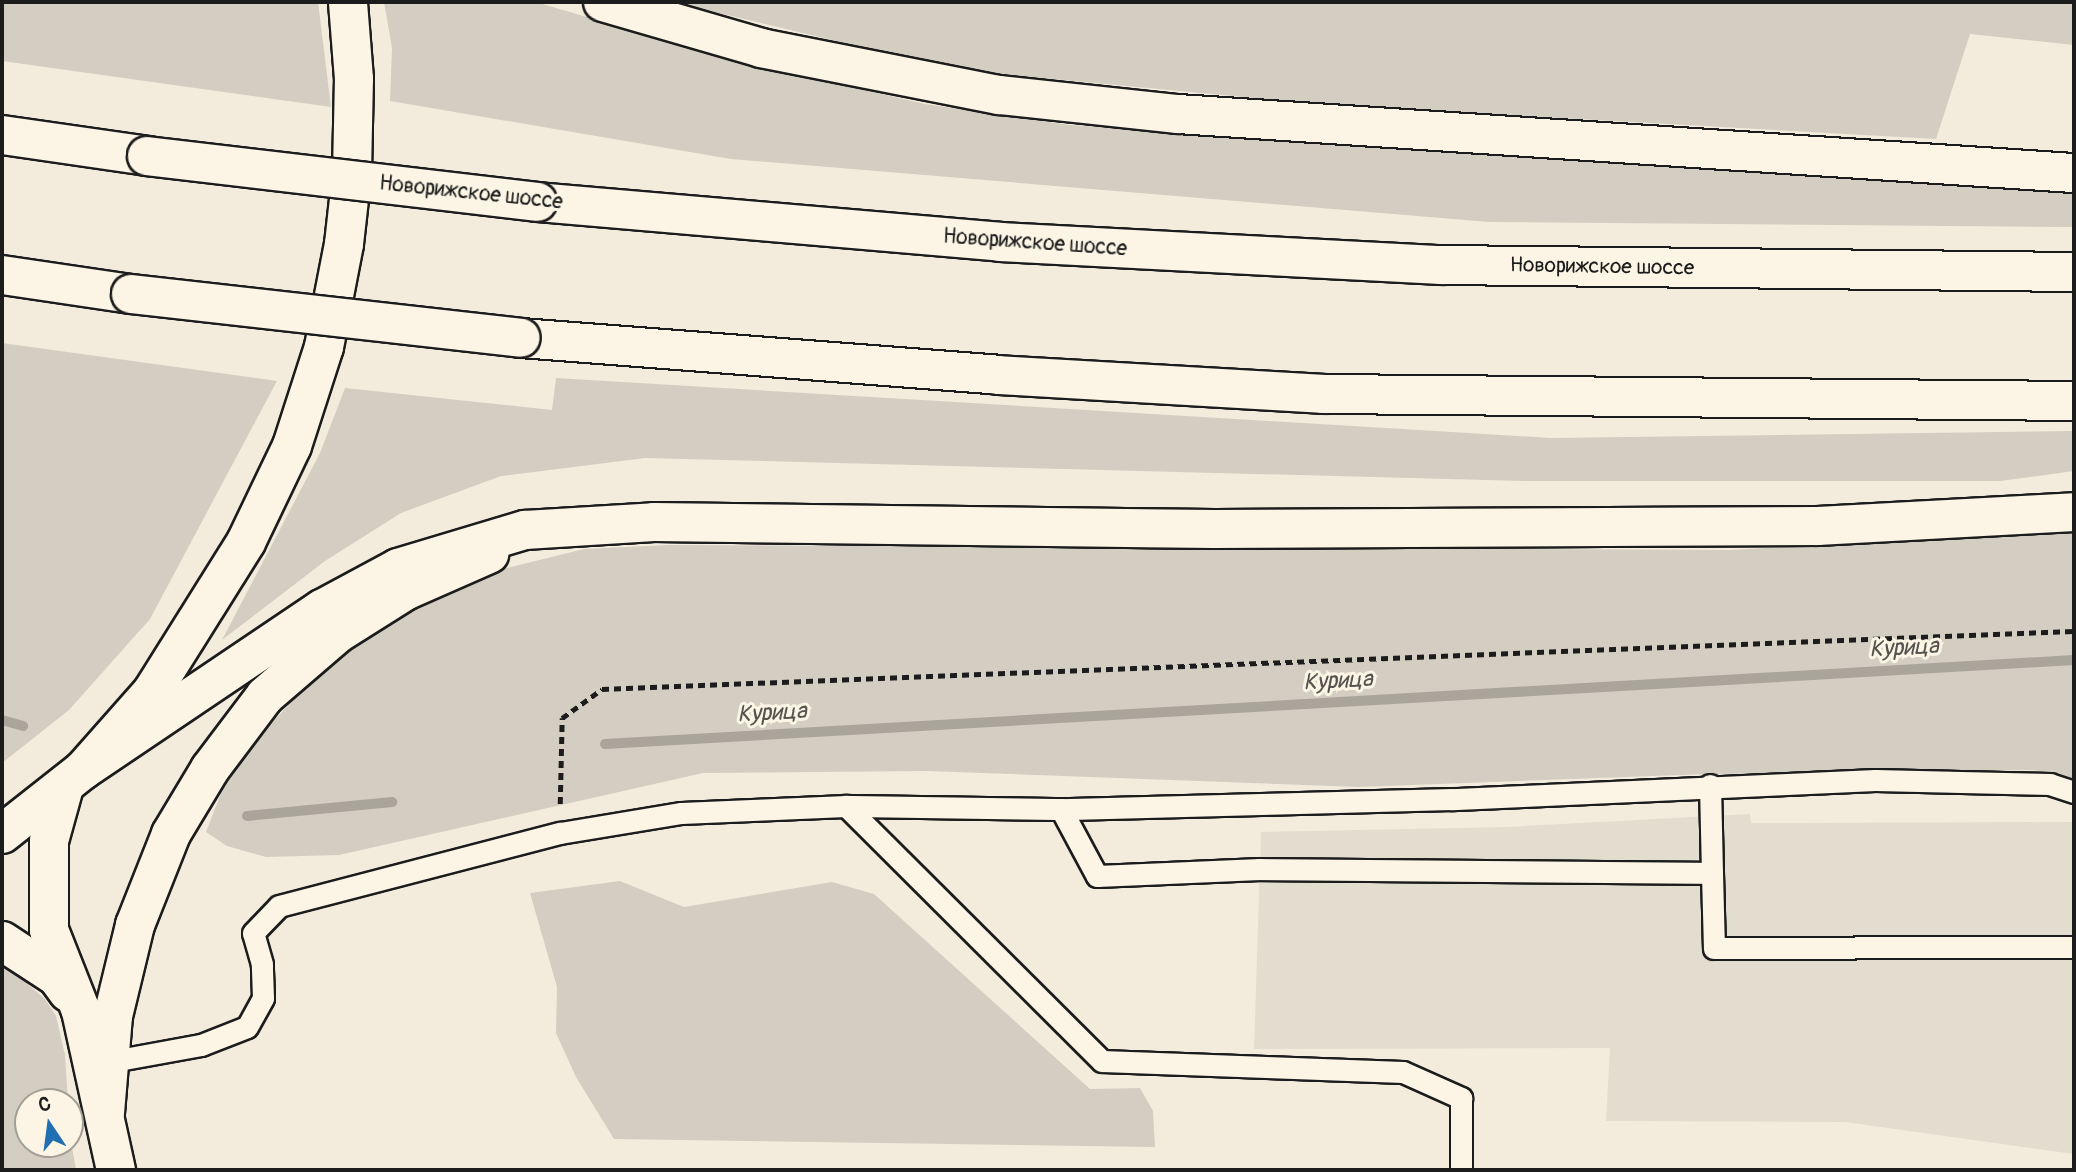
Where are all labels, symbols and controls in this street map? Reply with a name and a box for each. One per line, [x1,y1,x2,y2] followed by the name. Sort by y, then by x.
[378,171,564,215] street label: Новорижское шоссе
[942,224,1128,262] street label: Новорижское шоссе
[1510,253,1694,281] street label: Новорижское шоссе
[1869,632,1939,664] water label: Курица
[1303,665,1373,697] water label: Курица
[737,697,807,729] water label: Курица
[14,1088,84,1158] north arrow
[36,1091,53,1118] text: С

